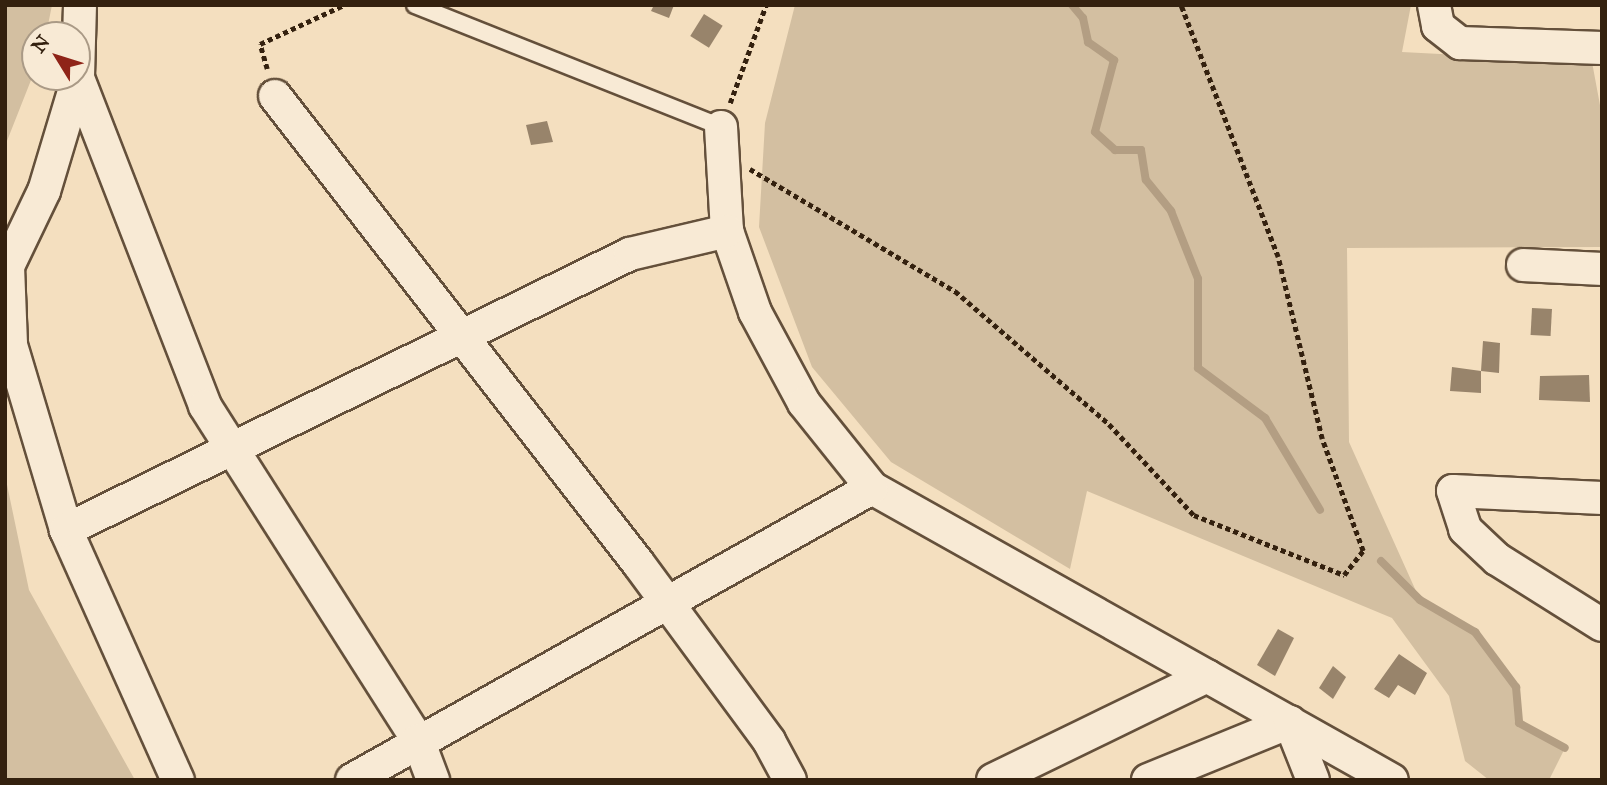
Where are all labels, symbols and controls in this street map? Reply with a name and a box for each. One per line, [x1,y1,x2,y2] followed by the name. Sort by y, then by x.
[21,21,91,91] north arrow
[27,31,55,57] text: N

